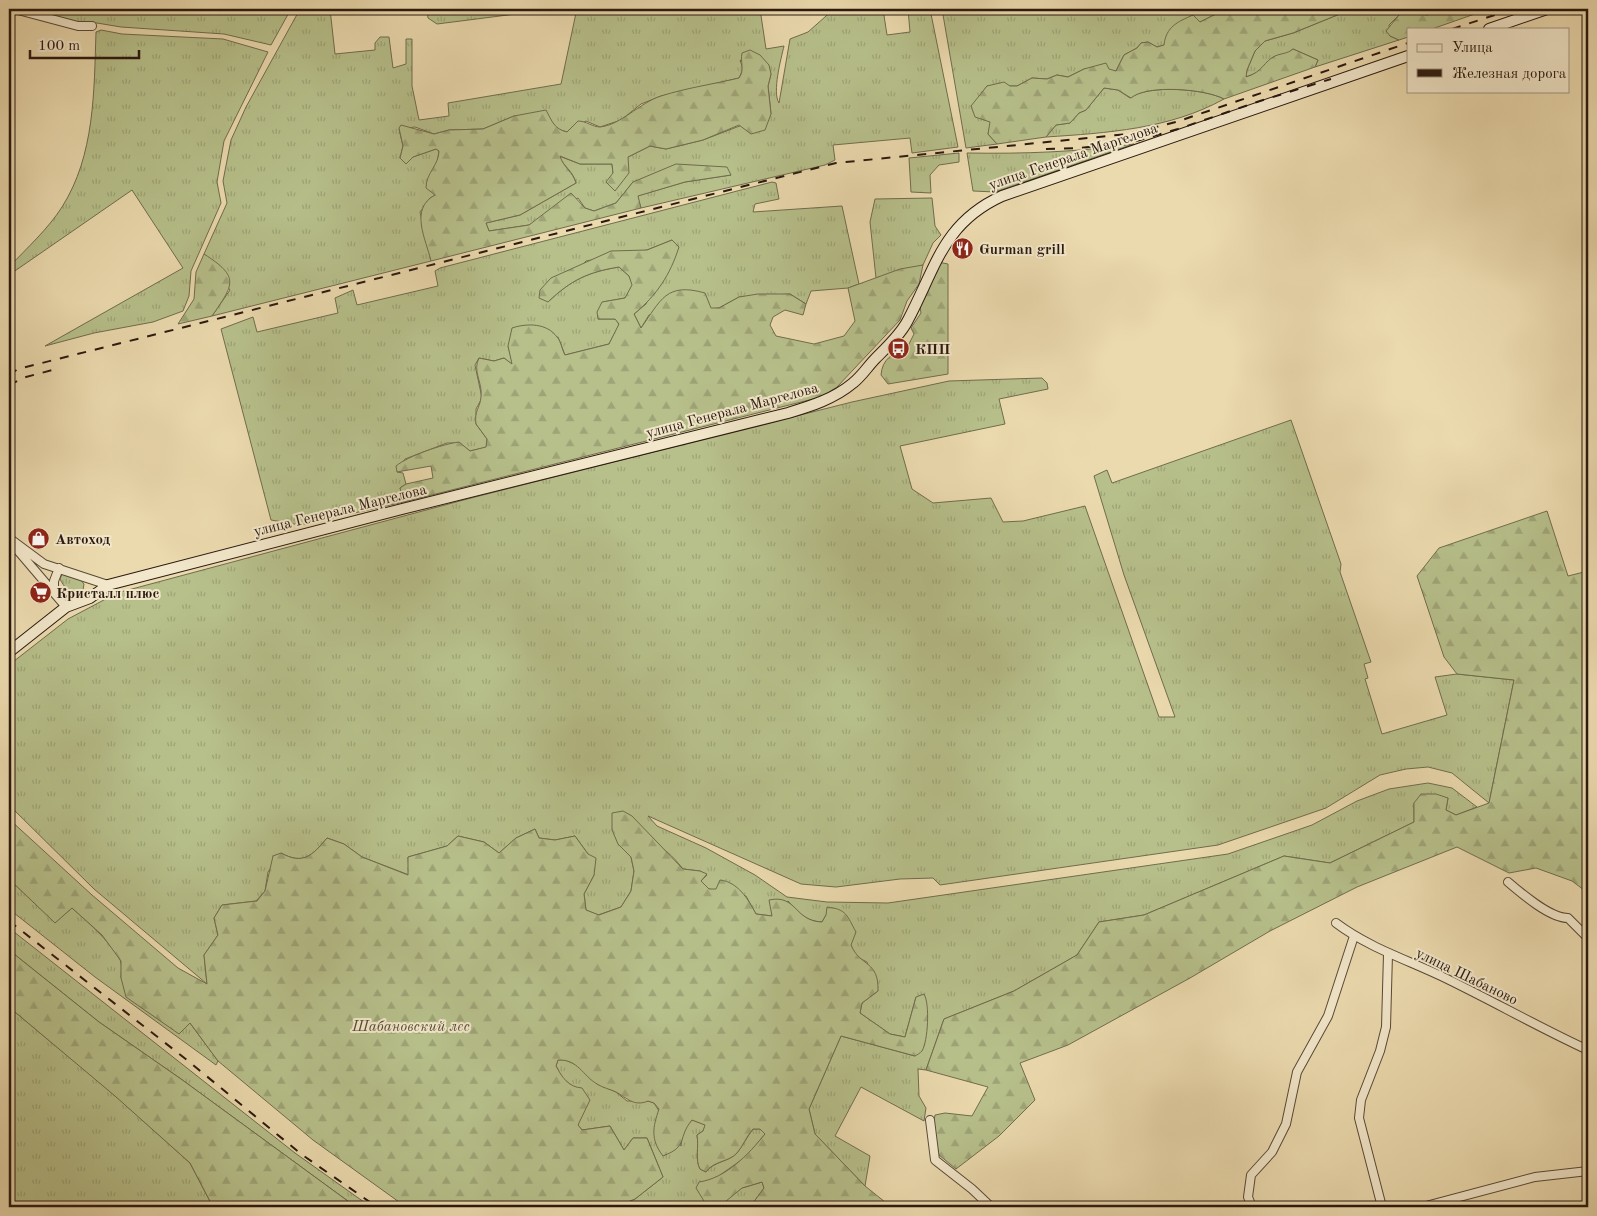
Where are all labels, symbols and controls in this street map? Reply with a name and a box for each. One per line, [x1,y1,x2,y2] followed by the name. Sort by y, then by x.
[30,28,139,60] scale bar
[1407,28,1570,92] legend
[38,39,80,54] text: 100 m
[1452,41,1493,56] text: Улица
[1452,67,1567,82] text: Железная дорога
[987,121,1160,193] street label: улица Генерала Маргелова
[951,237,975,261] restaurant icon: Gurman grill
[979,243,1066,258] place label: Gurman grill
[887,337,911,361] bus stop icon: КПП
[915,343,950,358] place label: КПП
[645,381,821,442] street label: улица Генерала Маргелова
[252,483,429,540] street label: улица Генерала Маргелова
[27,527,51,551] shop icon: Автоход
[55,533,110,548] place label: Автоход
[28,581,52,605] supermarket icon: Кристалл плюс
[56,587,160,602] place label: Кристалл плюс
[1413,946,1520,1009] street label: улица Шабаново
[351,1019,470,1035] park label: Шабановский лес

